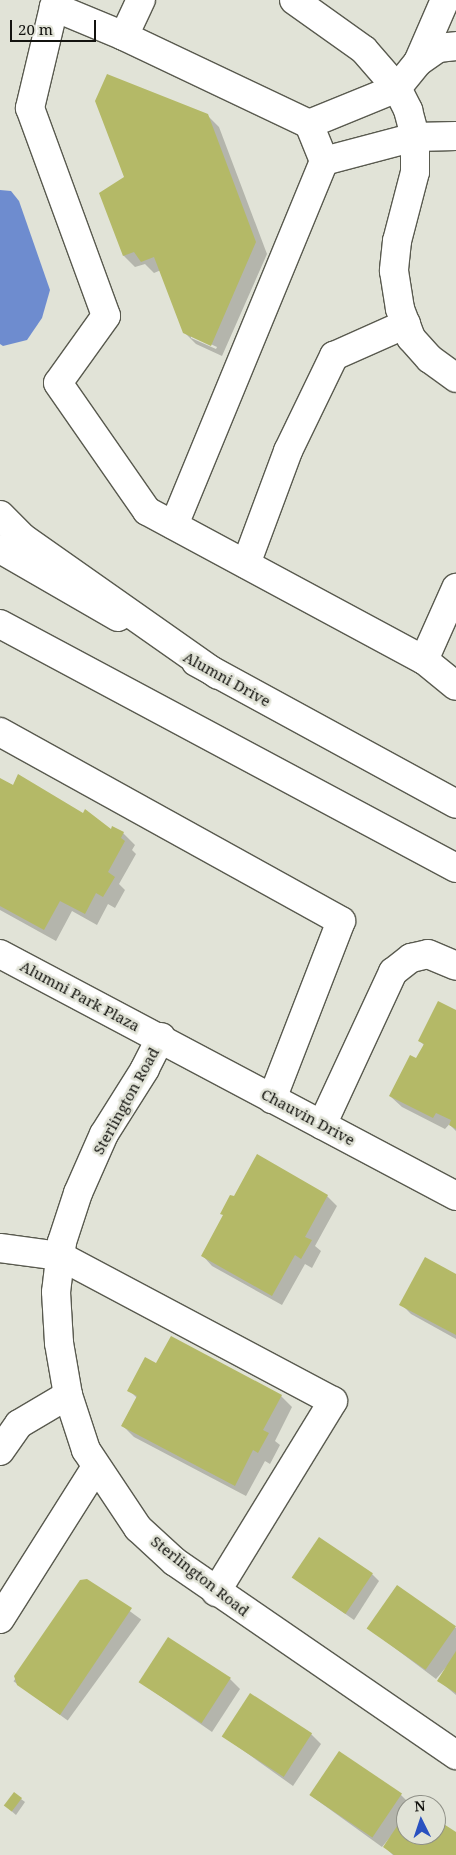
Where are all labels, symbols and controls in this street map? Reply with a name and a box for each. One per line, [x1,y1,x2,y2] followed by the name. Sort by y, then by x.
[12,10,99,42] scale bar
[18,19,53,39] text: 20 m
[180,648,274,710] street label: Alumni Drive
[17,957,143,1035] street label: Alumni Park Plaza
[89,1044,163,1158] street label: Sterlington Road
[258,1085,358,1149] street label: Chauvin Drive
[147,1532,253,1620] street label: Sterlington Road
[396,1795,446,1845] north arrow
[414,1796,426,1815] text: N

